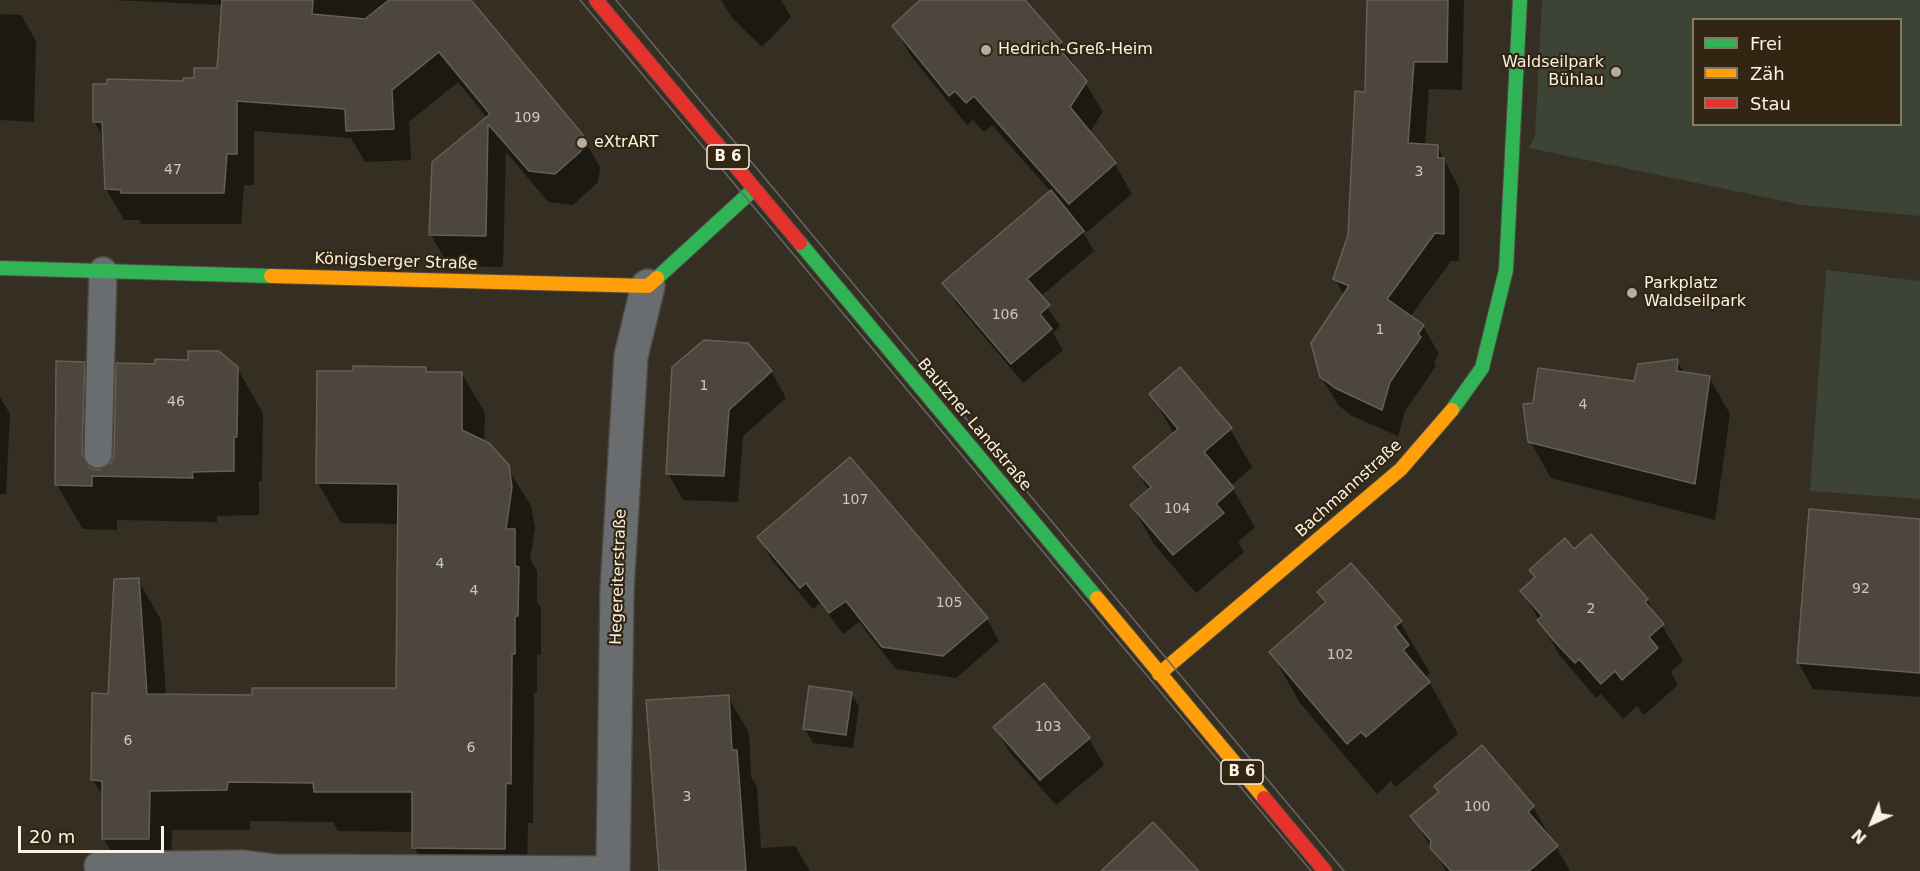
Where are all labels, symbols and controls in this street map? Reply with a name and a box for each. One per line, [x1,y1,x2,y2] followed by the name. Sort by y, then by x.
[1692,18,1902,126] legend
[1750,33,1782,54] text: Frei
[998,40,1153,60] place label: Hedrich-Greß-Heim
[979,43,993,57] marker: Hedrich-Greß-Heim
[1502,53,1604,91] place label: Waldseilpark Bühlau
[1750,63,1785,84] text: Zäh
[1609,65,1623,79] marker: Waldseilpark Bühlau
[1750,93,1791,114] text: Stau
[514,110,540,126] house number: 109
[594,133,658,153] place label: eXtrART
[575,136,589,150] marker: eXtrART
[707,145,749,169] road number: B 6
[164,162,182,178] house number: 47
[1415,164,1423,180] house number: 3
[314,250,478,274] street label: Königsberger Straße
[1644,274,1746,312] place label: Parkplatz Waldseilpark
[1625,286,1639,300] marker: Parkplatz Waldseilpark
[992,307,1018,323] house number: 106
[1376,322,1384,338] house number: 1
[913,355,1035,495] street label: Bautzner Landstraße
[700,378,708,394] house number: 1
[167,394,185,410] house number: 46
[1579,397,1587,413] house number: 4
[1292,436,1406,542] street label: Bachmannstraße
[842,492,868,508] house number: 107
[1164,501,1190,517] house number: 104
[607,509,631,645] street label: Hegereiterstraße
[436,556,444,572] house number: 4
[1852,581,1870,597] house number: 92
[470,583,478,599] house number: 4
[936,595,962,611] house number: 105
[1587,601,1595,617] house number: 2
[1327,647,1353,663] house number: 102
[1035,719,1061,735] house number: 103
[124,733,132,749] house number: 6
[467,740,475,756] house number: 6
[1221,760,1263,784] road number: B 6
[683,789,691,805] house number: 3
[1842,793,1902,853] north arrow
[1464,799,1490,815] house number: 100
[21,814,166,852] scale bar
[1848,825,1871,848] text: N
[29,826,75,847] text: 20 m

